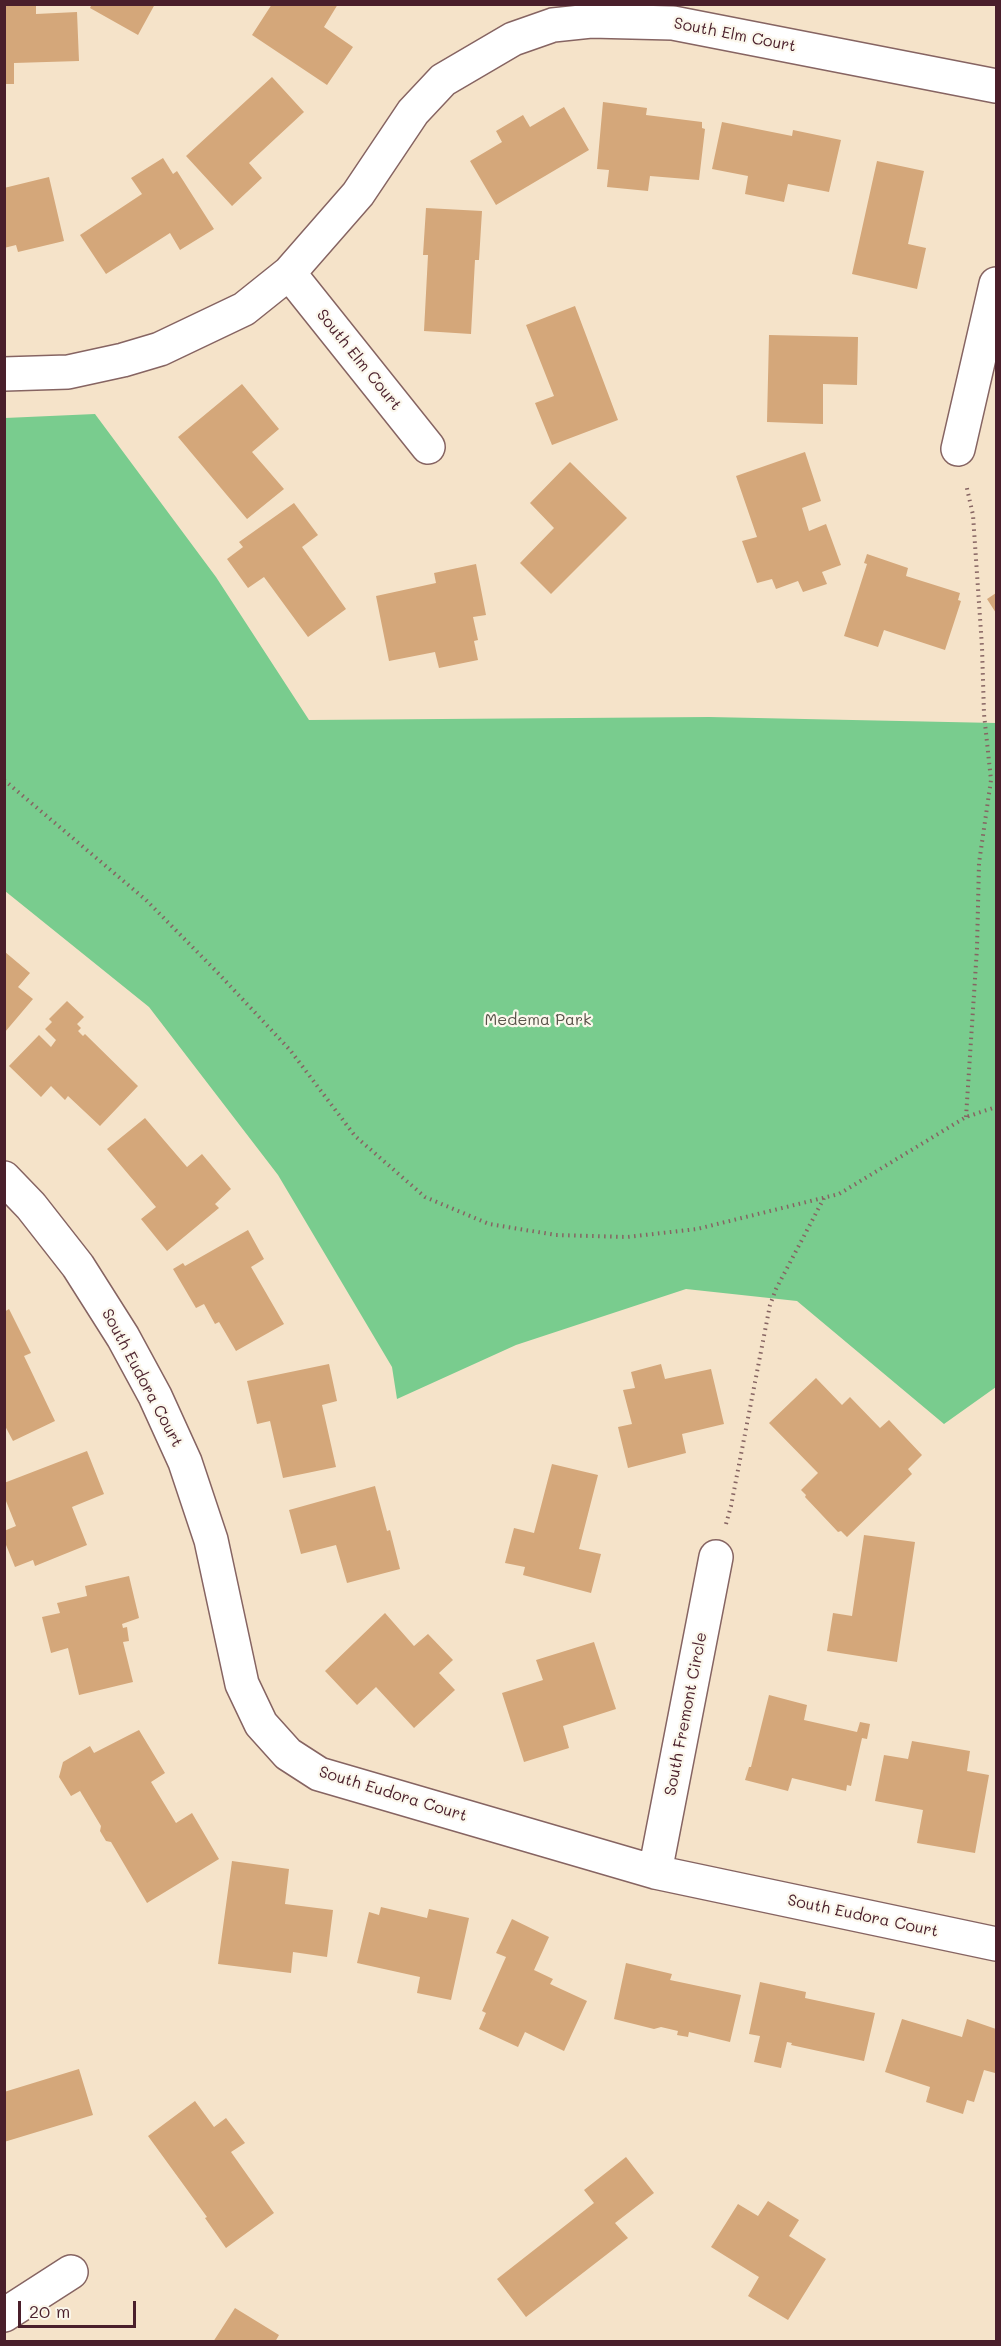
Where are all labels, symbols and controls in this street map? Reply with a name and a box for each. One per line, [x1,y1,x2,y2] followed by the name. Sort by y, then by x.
[672,14,798,56] street label: South Elm Court
[312,306,406,414] street label: South Elm Court
[485,1010,591,1030] park label: Medema Park
[97,1306,187,1450] street label: South Eudora Court
[661,1631,711,1797] street label: South Fremont Circle
[317,1762,469,1826] street label: South Eudora Court
[786,1891,940,1941] street label: South Eudora Court
[21,2289,140,2327] scale bar
[29,2299,70,2323] text: 20 m

